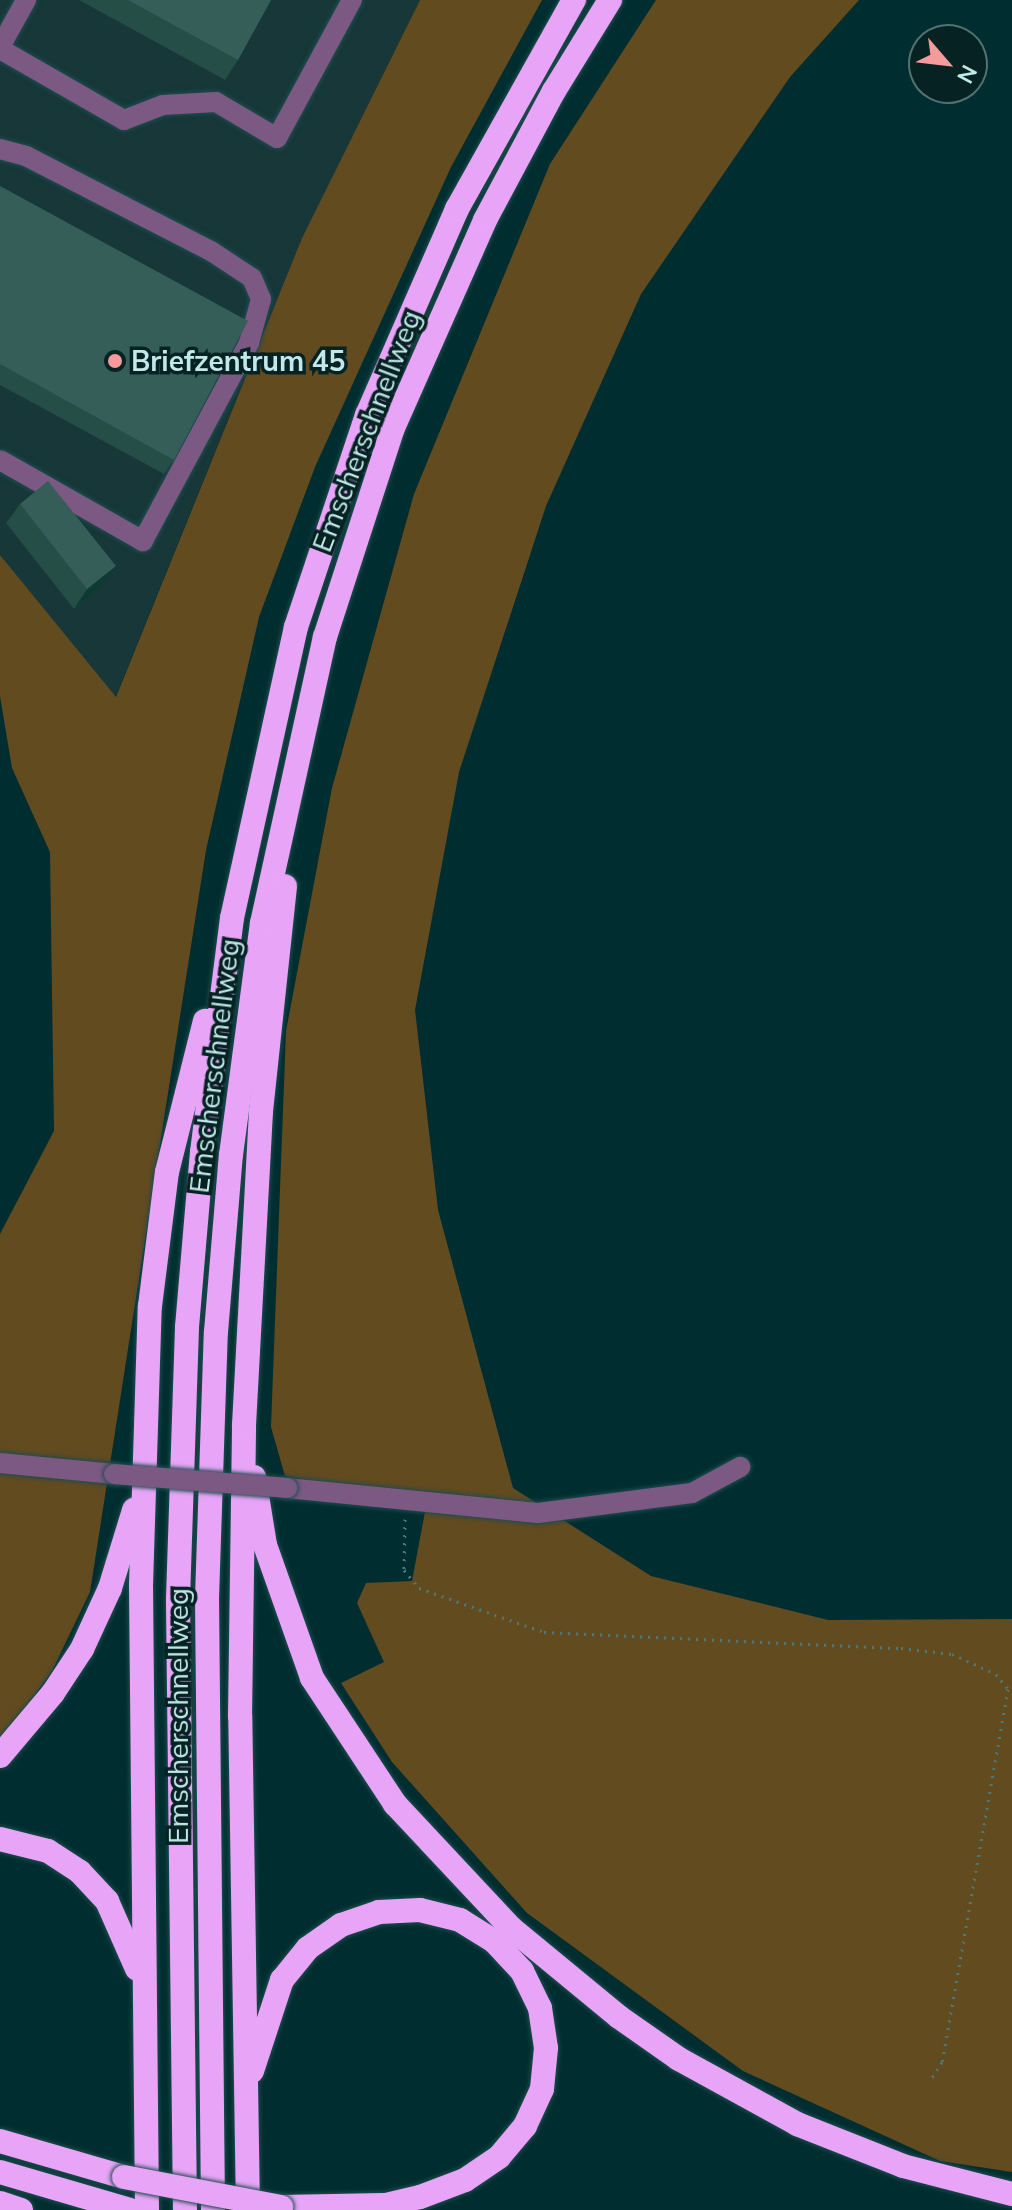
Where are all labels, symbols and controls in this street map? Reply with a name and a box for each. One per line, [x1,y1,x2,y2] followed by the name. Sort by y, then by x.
[908,24,988,104] north arrow
[951,60,984,88] text: N
[304,306,428,556] street label: Emscherschnellweg
[131,344,345,378] place label: Briefzentrum 45
[106,352,124,370] marker: Briefzentrum 45
[182,937,246,1195] street label: Emscherschnellweg
[161,1588,195,1844] street label: Emscherschnellweg

